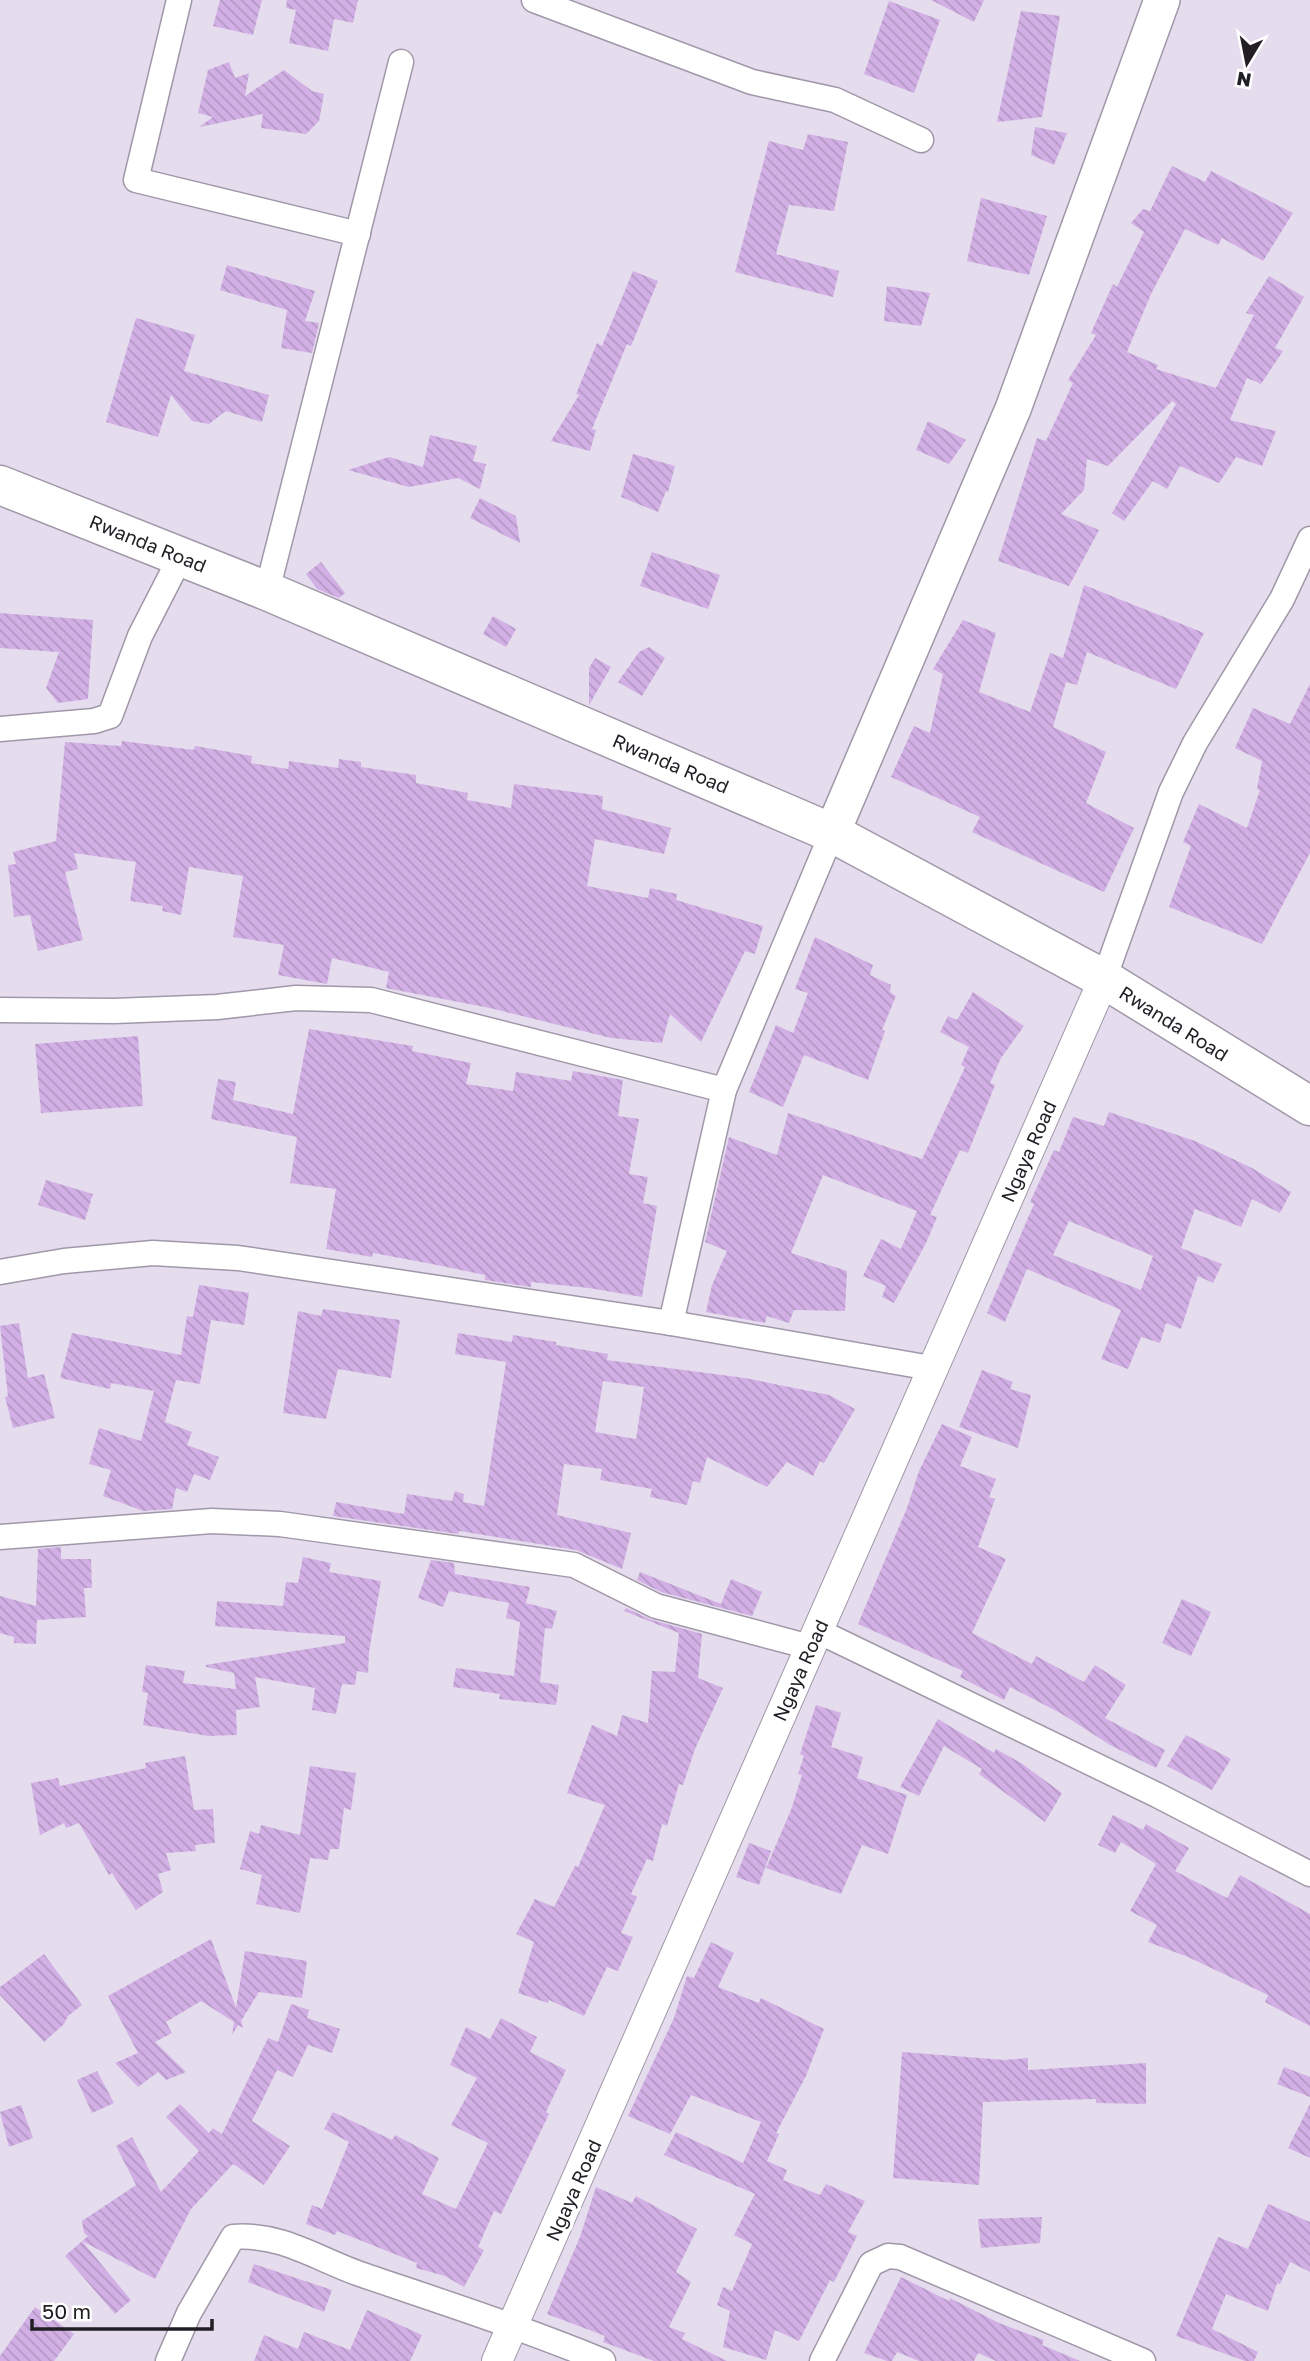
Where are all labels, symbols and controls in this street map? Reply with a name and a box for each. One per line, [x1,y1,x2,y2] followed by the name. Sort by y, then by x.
[1212,28,1282,98] north arrow
[1235,68,1253,93] text: N
[86,509,210,577] street label: Rwanda Road
[609,728,733,798] street label: Rwanda Road
[1115,980,1233,1066] street label: Rwanda Road
[995,1097,1061,1205] street label: Ngaya Road
[767,1616,833,1724] street label: Ngaya Road
[540,2136,606,2244] street label: Ngaya Road
[32,2288,212,2332] scale bar
[42,2298,91,2324] text: 50 m

